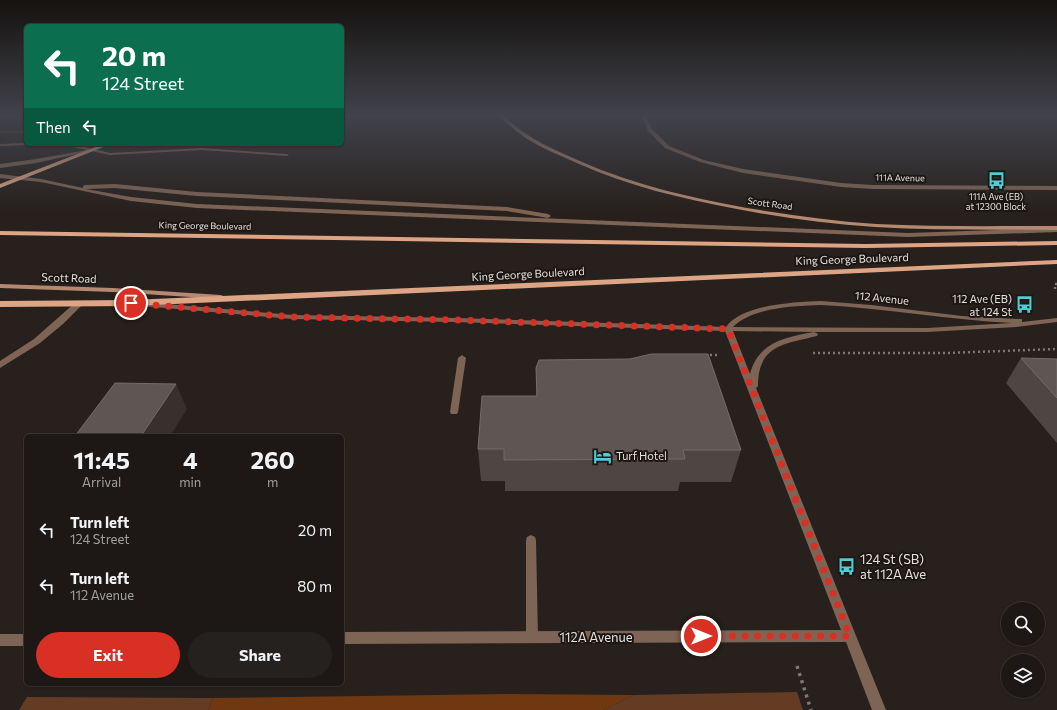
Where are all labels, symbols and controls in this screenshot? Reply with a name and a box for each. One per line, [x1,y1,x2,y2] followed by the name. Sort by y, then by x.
[102,38,166,72] text: 20 m
[36,40,88,92] icon: left
[102,72,185,94] text: 124 Street
[79,116,101,138] icon: left
[36,118,71,136] text: Then
[986,170,1006,190] bus stop icon: 111A Ave (EB) at 12300 Block
[875,172,925,183] street label: 111A Avenue
[966,191,1026,212] place label: 111A Ave (EB) at 12300 Block
[747,195,793,212] street label: Scott Road
[159,219,251,232] street label: King George Boulevard
[795,250,909,267] street label: King George Boulevard
[471,264,585,283] street label: King George Boulevard
[41,270,97,285] street label: Scott Road
[114,286,148,320] pin
[854,288,910,307] street label: 112 Avenue
[120,292,142,314] icon: arrive
[952,292,1012,318] place label: 112 Ave (EB) at 124 St
[1015,295,1035,315] bus stop icon: 112 Ave (EB) at 124 St
[73,445,130,474] text: 11:45
[183,445,198,474] text: 4
[251,445,295,474] text: 260
[593,446,613,466] hotel icon: Turf Hotel
[616,449,667,462] place label: Turf Hotel
[82,474,121,490] text: Arrival
[179,474,201,490] text: min
[267,474,278,490] text: m
[70,513,129,531] text: Turn left
[36,519,58,541] icon: left
[298,521,332,539] text: 20 m
[70,531,130,547] text: 124 Street
[860,551,926,582] place label: 124 St (SB) at 112A Ave
[837,556,857,576] bus stop icon: 124 St (SB) at 112A Ave
[70,569,129,587] text: Turn left
[36,575,58,597] icon: left
[297,577,332,595] text: 80 m
[70,587,134,603] text: 112 Avenue
[1001,602,1045,698] map controls
[1001,602,1045,646] button: search
[680,615,722,657] position arrow
[559,629,633,645] street label: 112A Avenue
[36,632,180,678] button: Exit
[188,632,332,678] button: Share
[1001,654,1045,698] button: layers

